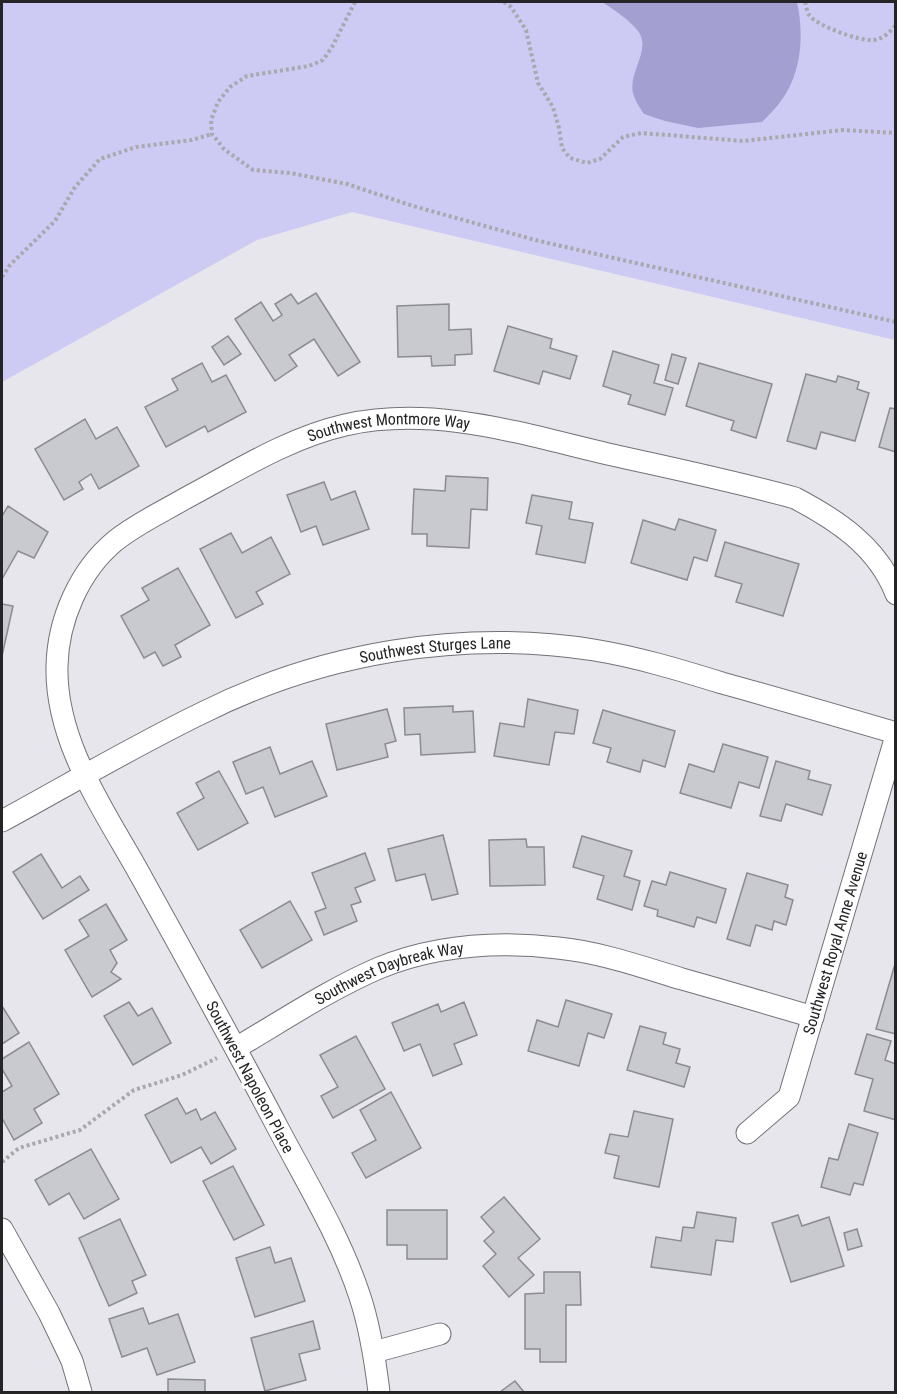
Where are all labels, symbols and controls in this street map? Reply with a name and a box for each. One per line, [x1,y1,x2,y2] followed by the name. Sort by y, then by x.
[304,409,472,445] street label: Southwest Montmore Way
[358,633,511,667] street label: Southwest Sturges Lane
[799,849,871,1037] street label: Southwest Royal Anne Avenue
[311,938,465,1009] street label: Southwest Daybreak Way
[202,998,298,1156] street label: Southwest Napoleon Place

